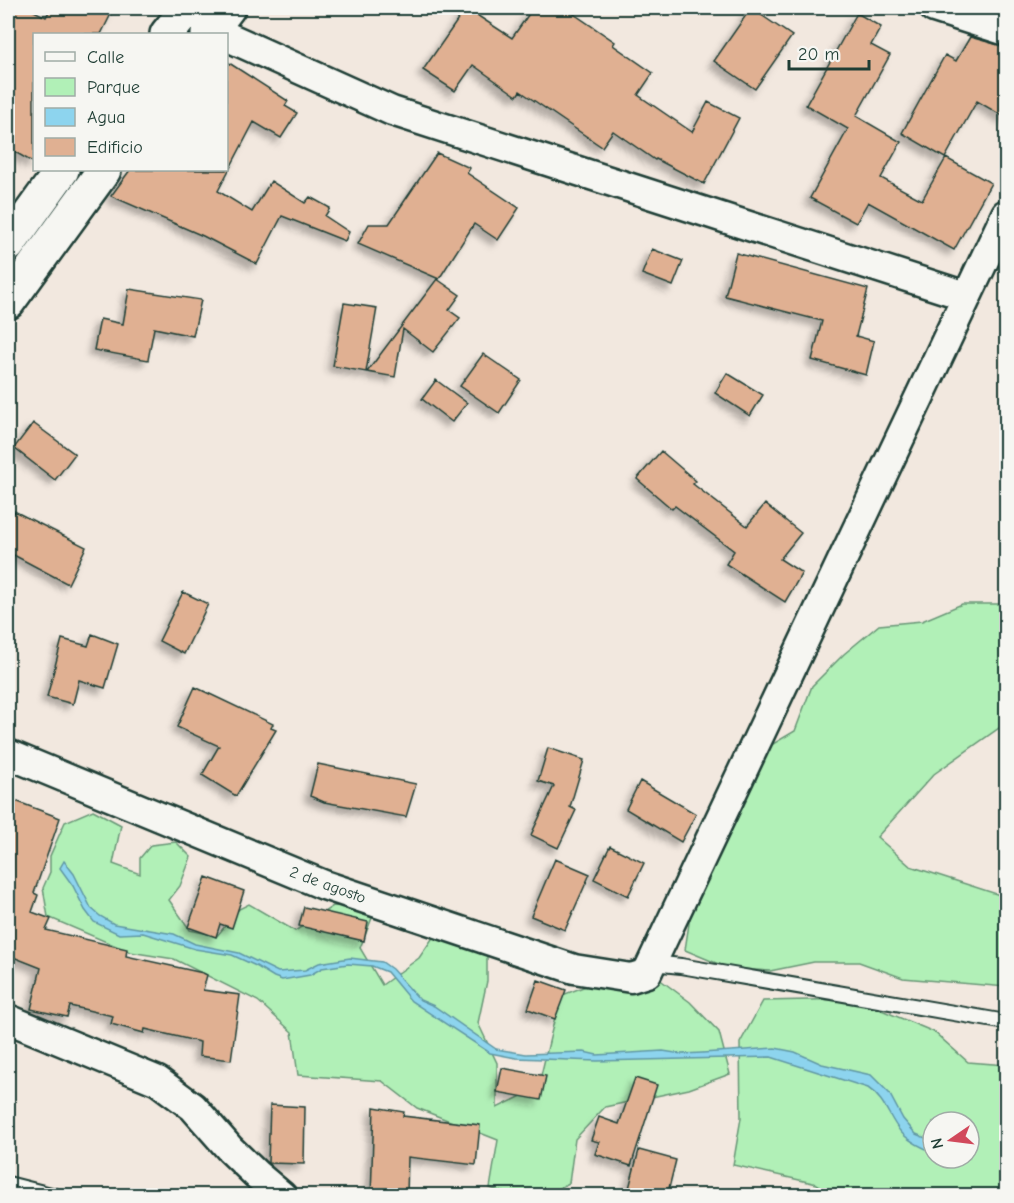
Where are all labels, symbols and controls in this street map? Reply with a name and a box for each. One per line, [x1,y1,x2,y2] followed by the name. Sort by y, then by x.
[33,33,228,171] legend
[789,33,868,71] scale bar
[798,44,839,65] text: 20 m
[87,47,124,68] text: Calle
[87,77,140,98] text: Parque
[87,107,125,128] text: Agua
[87,137,143,158] text: Edificio
[287,863,368,907] street label: 2 de agosto
[921,1110,981,1170] north arrow
[927,1136,947,1151] text: N

